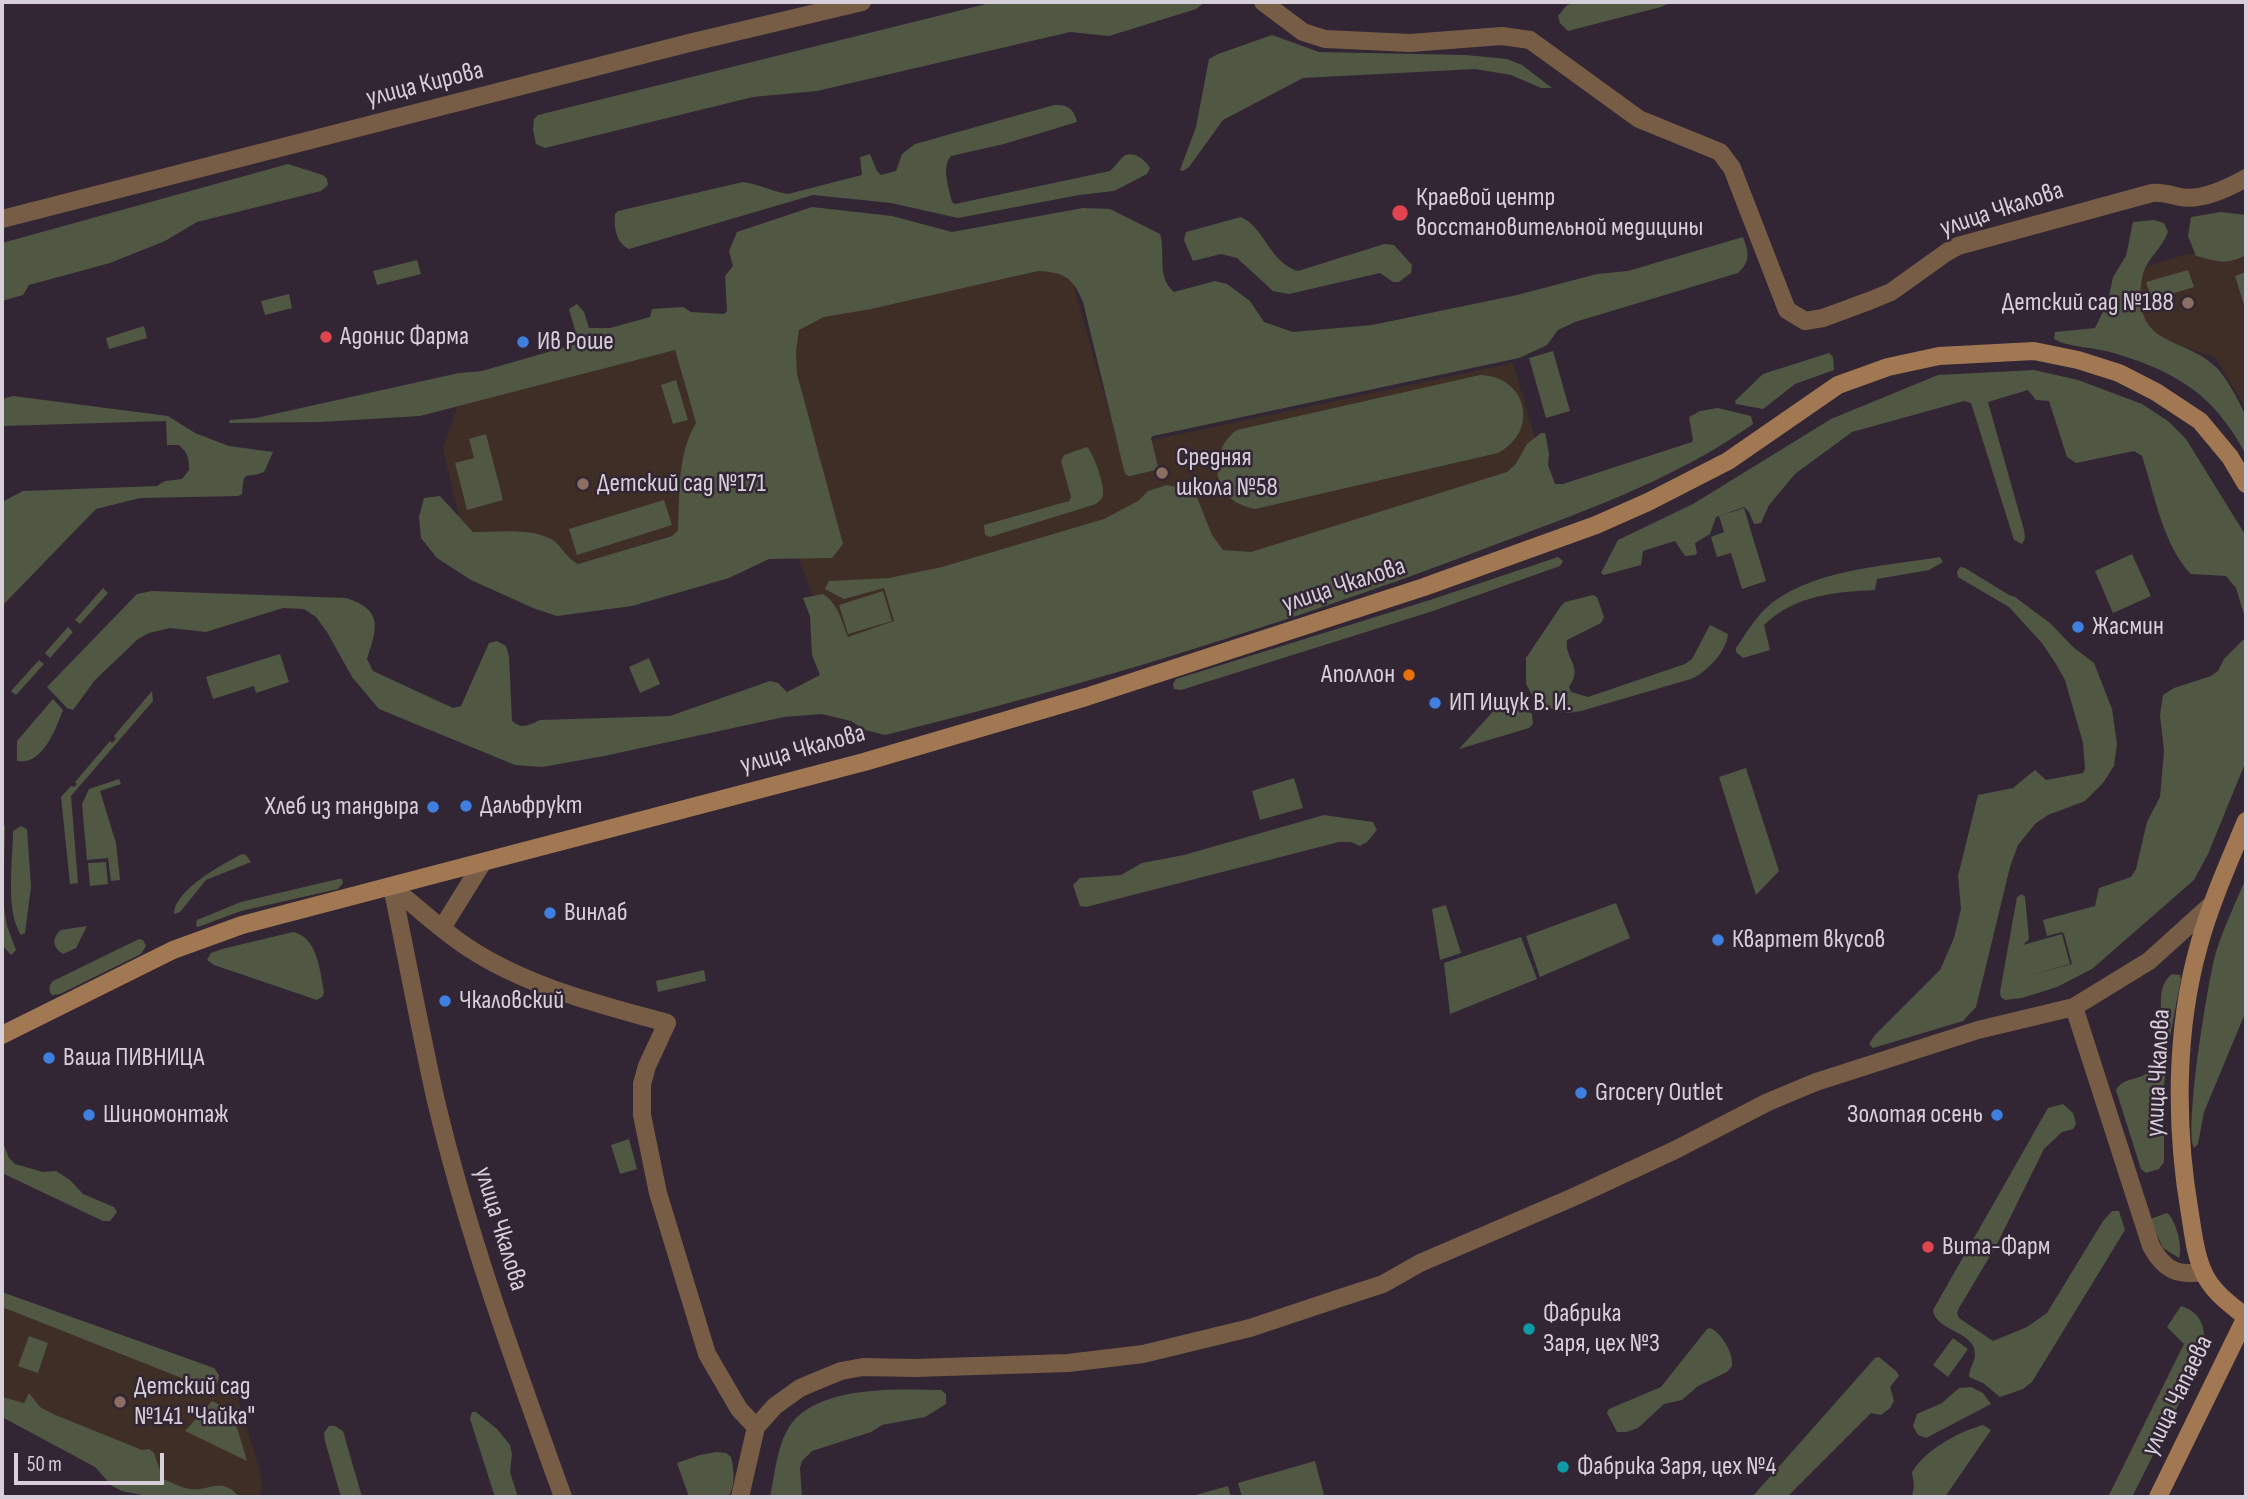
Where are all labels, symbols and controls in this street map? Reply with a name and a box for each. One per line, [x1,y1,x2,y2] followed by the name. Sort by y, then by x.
[363,55,487,115] street label: улица Кирова
[1936,175,2068,245] street label: улица Чкалова
[1416,182,1703,244] place label: Краевой центр восстановительной медицины
[1390,203,1410,223] marker: Краевой центр восстановительной медицины
[2002,287,2174,319] place label: Детский сад №188
[2180,295,2196,311] marker: Детский сад №188
[340,321,469,353] place label: Адонис Фарма
[537,326,614,358] place label: Ив Роше
[318,329,334,345] marker: Адонис Фарма
[515,334,531,350] marker: Ив Роше
[1176,442,1278,504] place label: Средняя школа №58
[1154,465,1170,481] marker: Средняя школа №58
[597,468,766,500] place label: Детский сад №171
[575,476,591,492] marker: Детский сад №171
[1278,551,1410,621] street label: улица Чкалова
[2092,611,2164,643] place label: Жасмин
[2070,619,2086,635] marker: Жасмин
[1321,659,1395,691] place label: Аполлон
[1401,667,1417,683] marker: Аполлон
[1449,687,1572,719] place label: ИП Ищук В. И.
[1427,695,1443,711] marker: ИП Ищук В. И.
[737,718,869,782] street label: улица Чкалова
[480,790,582,822] place label: Дальфрукт
[265,791,419,823] place label: Хлеб из тандыра
[458,798,474,814] marker: Дальфрукт
[425,799,441,815] marker: Хлеб из тандыра
[564,897,628,929] place label: Винлаб
[542,905,558,921] marker: Винлаб
[1732,924,1885,956] place label: Квартет вкусов
[1710,932,1726,948] marker: Квартет вкусов
[459,985,564,1017] place label: Чкаловский
[437,993,453,1009] marker: Чкаловский
[2140,1008,2178,1138] street label: улица Чкалова
[63,1042,204,1074] place label: Ваша ПИВНИЦА
[41,1050,57,1066] marker: Ваша ПИВНИЦА
[1595,1077,1723,1109] place label: Grocery Outlet
[1573,1085,1589,1101] marker: Grocery Outlet
[103,1099,228,1131] place label: Шиномонтаж
[1847,1099,1983,1131] place label: Золотая осень
[81,1107,97,1123] marker: Шиномонтаж
[1989,1107,2005,1123] marker: Золотая осень
[466,1163,534,1295] street label: улица Чкалова
[1942,1231,2050,1263] place label: Вита-Фарм
[1920,1239,1936,1255] marker: Вита-Фарм
[1543,1298,1660,1360] place label: Фабрика Заря, цех №3
[1521,1321,1537,1337] marker: Фабрика Заря, цех №3
[2136,1331,2220,1461] street label: улица Чапаева
[134,1371,255,1432] place label: Детский сад №141 "Чайка"
[112,1394,128,1410] marker: Детский сад №141 "Чайка"
[18,1440,168,1484] scale bar
[1577,1451,1776,1483] place label: Фабрика Заря, цех №4
[27,1452,62,1477] text: 50 m
[1555,1459,1571,1475] marker: Фабрика Заря, цех №4

